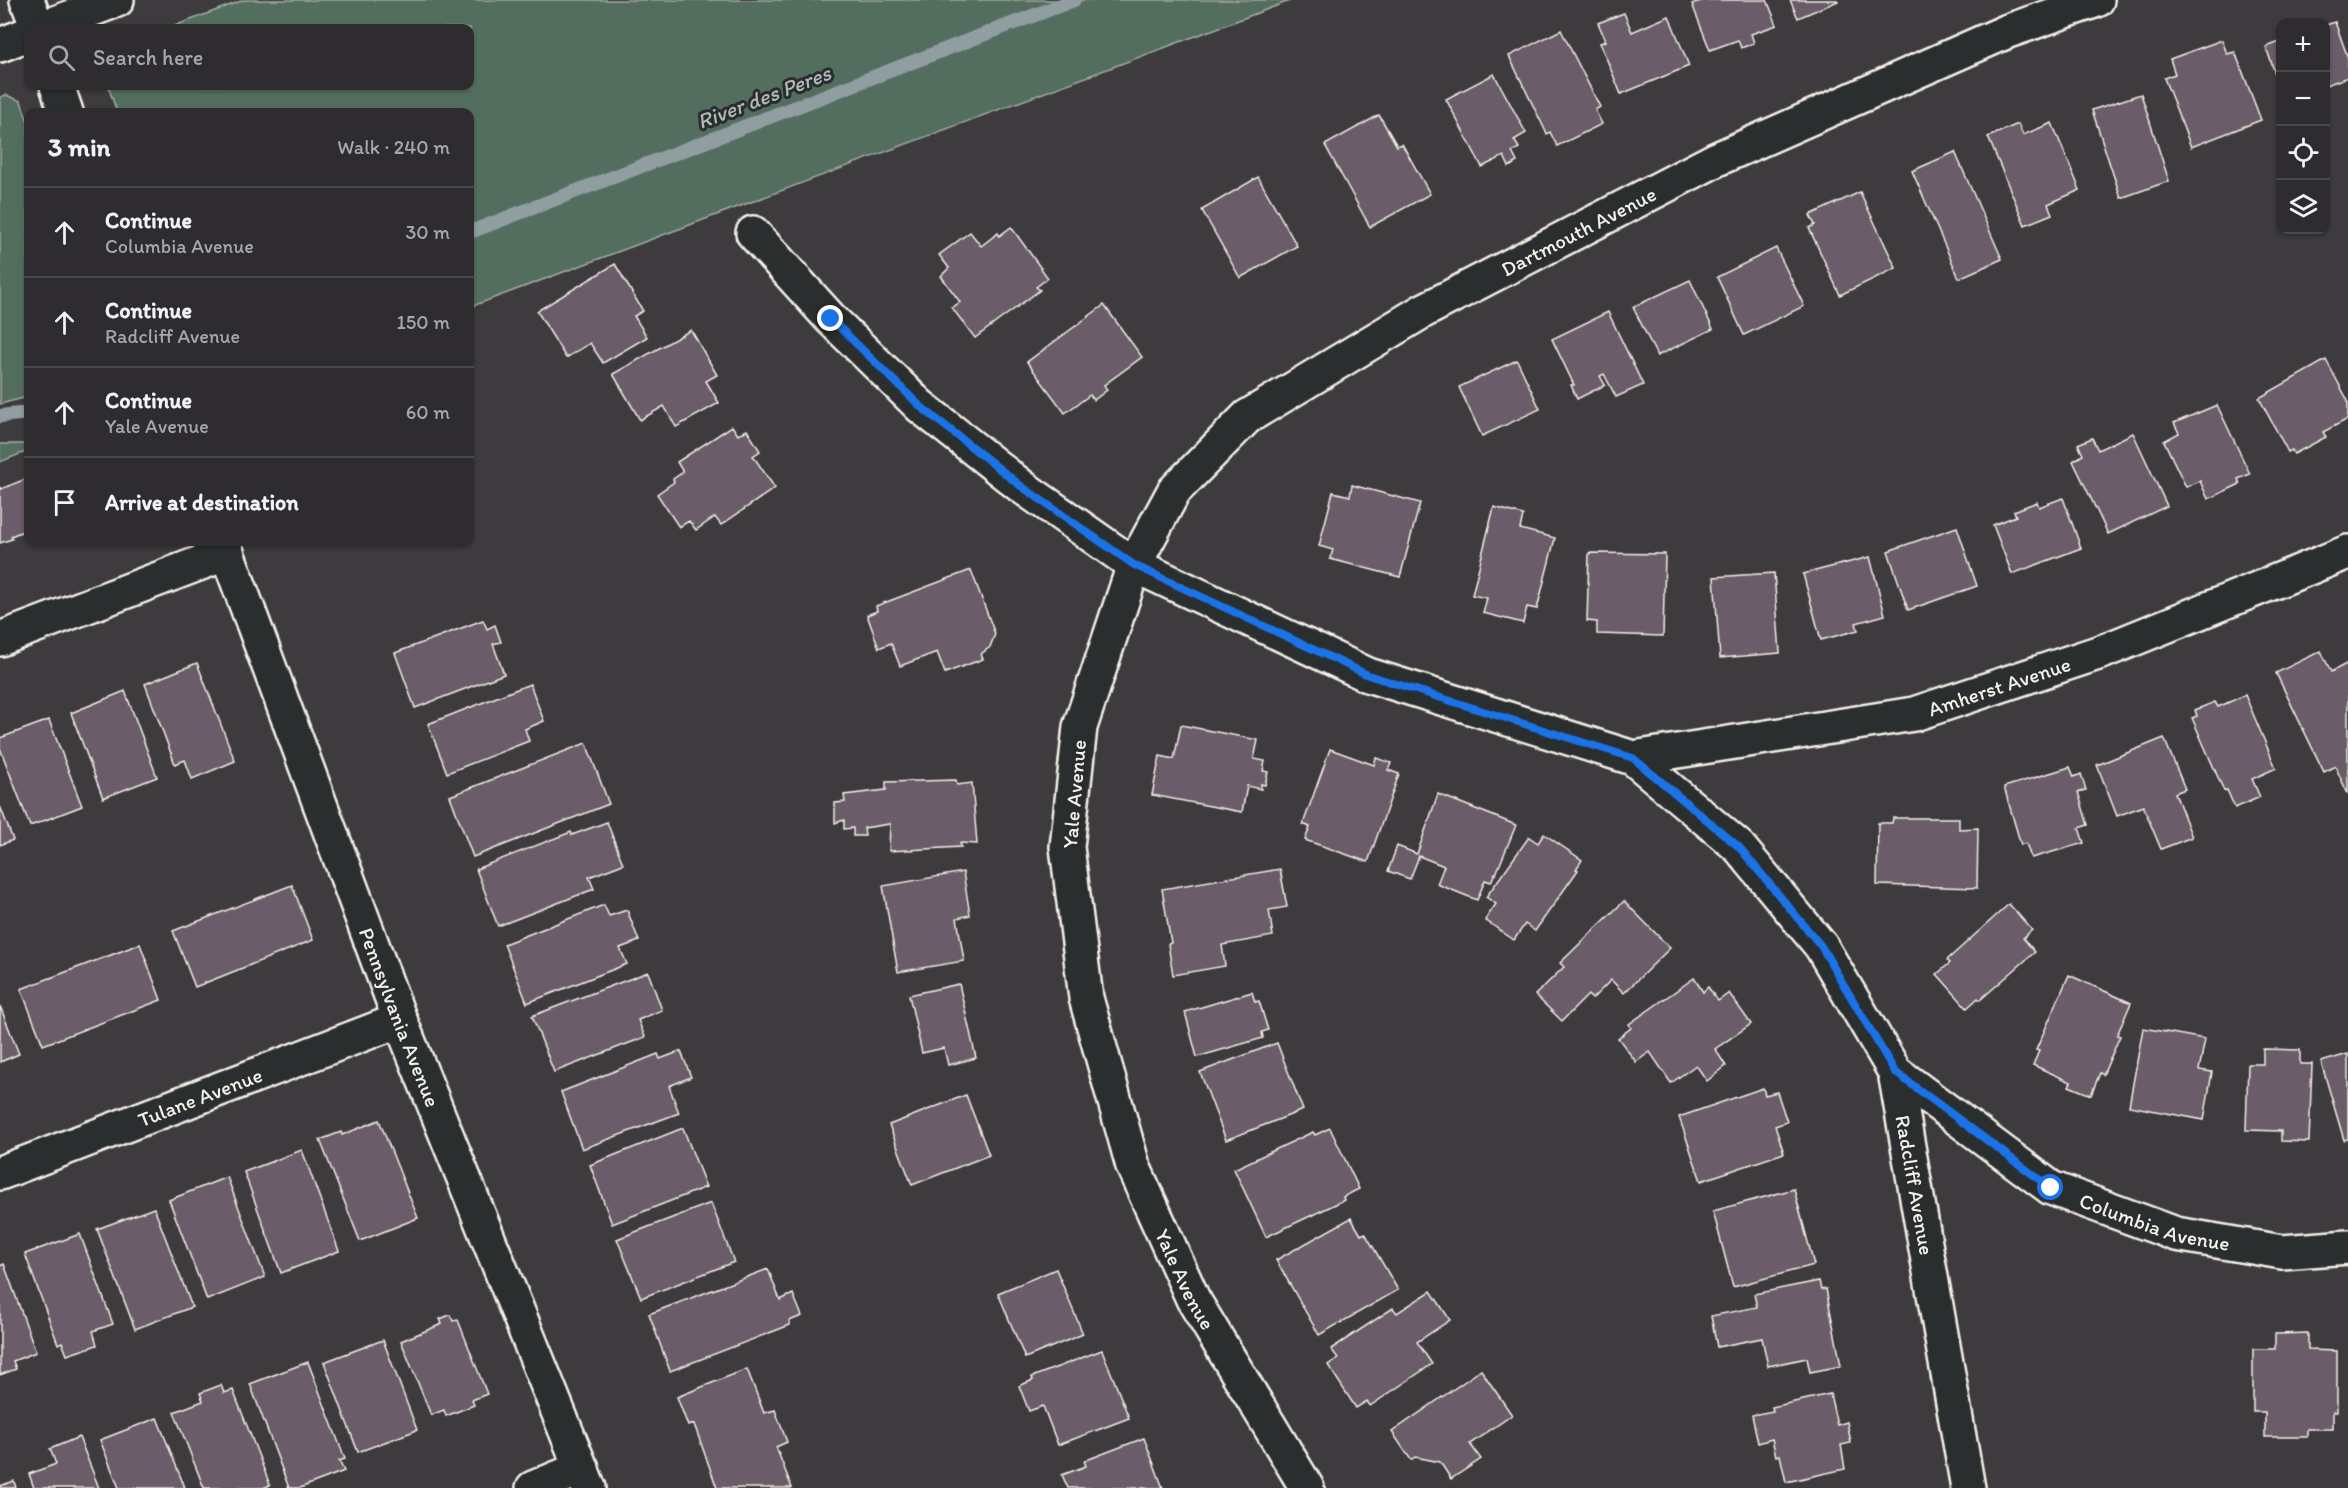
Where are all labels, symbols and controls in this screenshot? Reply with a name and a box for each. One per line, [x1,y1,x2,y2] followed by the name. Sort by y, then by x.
[2276,18,2330,234] map controls
[2276,18,2330,72] button: +
[24,24,474,90] search box
[45,41,78,74] icon: search
[93,44,203,71] text: Search here
[693,59,836,135] water label: River des Peres
[2276,72,2330,126] button: −
[2276,126,2330,180] button: locate
[48,131,110,163] text: 3 min
[337,135,450,159] text: Walk · 240 m
[1496,180,1660,281] street label: Dartmouth Avenue
[2276,180,2330,234] button: layers
[105,207,192,234] text: Continue
[48,216,81,249] icon: ahead
[405,220,450,244] text: 30 m
[105,234,254,258] text: Columbia Avenue
[105,297,192,324] text: Continue
[817,305,843,331] route end
[48,306,81,339] icon: ahead
[397,310,450,334] text: 150 m
[105,324,240,348] text: Radcliff Avenue
[105,387,192,414] text: Continue
[48,396,81,429] icon: ahead
[406,400,450,424] text: 60 m
[105,414,209,438] text: Yale Avenue
[48,486,81,519] icon: arrive
[105,489,299,516] text: Arrive at destination
[1924,651,2074,721] street label: Amherst Avenue
[1057,739,1091,849] street label: Yale Avenue
[354,924,446,1110] street label: Pennsylvania Avenue
[134,1061,265,1132] street label: Tulane Avenue
[1890,1113,1940,1257] street label: Radcliff Avenue
[2037,1174,2063,1200] route start
[2076,1187,2232,1255] street label: Columbia Avenue
[1150,1225,1221,1334] street label: Yale Avenue

